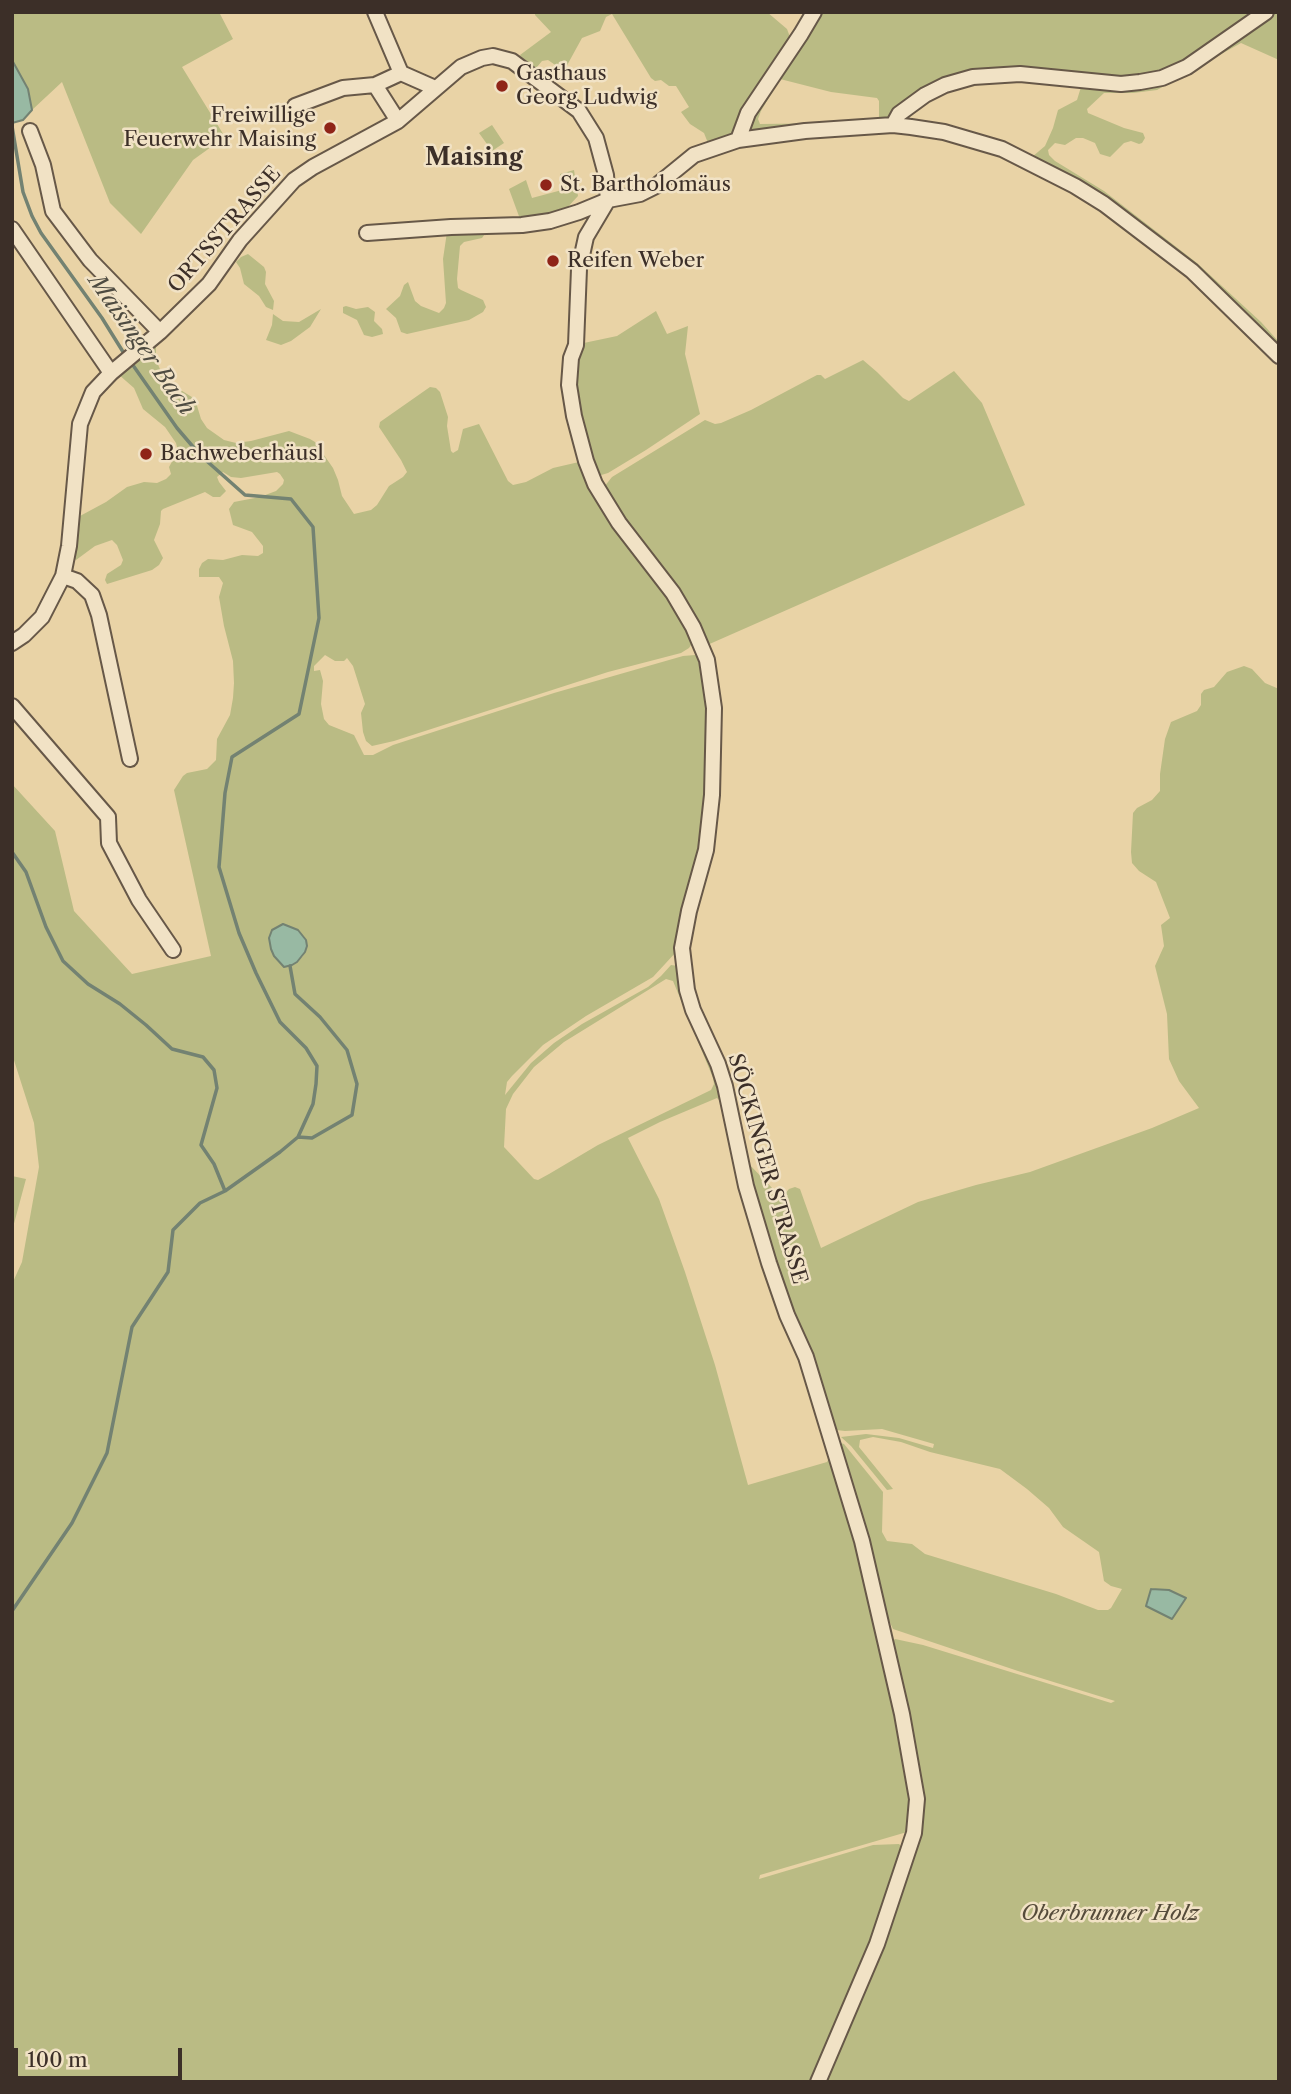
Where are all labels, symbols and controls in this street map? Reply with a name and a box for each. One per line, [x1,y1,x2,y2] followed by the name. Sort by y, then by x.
[516,61,657,111] place label: Gasthaus Georg Ludwig
[494,78,510,94] marker: Gasthaus Georg Ludwig
[123,103,316,153] place label: Freiwillige Feuerwehr Maising
[322,120,338,136] marker: Freiwillige Feuerwehr Maising
[425,144,523,172] district label: Maising
[163,162,287,298] street label: ORTSSTRASSE
[560,172,731,198] place label: St. Bartholomäus
[538,177,554,193] marker: St. Bartholomäus
[567,248,704,274] place label: Reifen Weber
[545,253,561,269] marker: Reifen Weber
[82,269,200,421] water label: Maisinger Bach
[160,441,324,467] place label: Bachweberhäusl
[138,446,154,462] marker: Bachweberhäusl
[722,1051,812,1287] street label: SÖCKINGER STRASSE
[1021,1901,1199,1927] park label: Oberbrunner Holz
[18,2035,186,2078] scale bar
[27,2047,88,2072] text: 100 m

